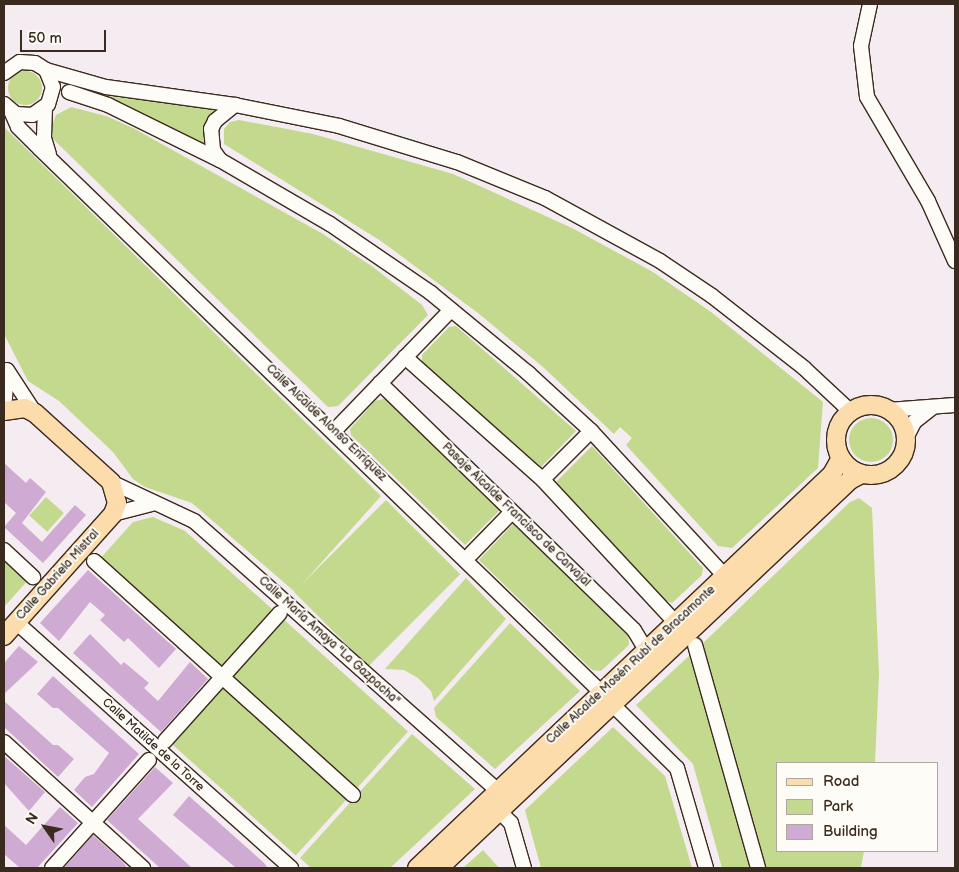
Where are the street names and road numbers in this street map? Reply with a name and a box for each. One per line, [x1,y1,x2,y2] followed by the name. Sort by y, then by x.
[263,362,389,484] street label: Calle Alcalde Alonso Enríquez
[439,440,593,590] street label: Pasaje Alcalde Francisco de Carvajal
[14,527,102,623] street label: Calle Gabriela Mistral
[255,574,403,708] street label: Calle María Amaya "La Gazpacha"
[544,583,718,747] street label: Calle Alcalde Mosén Rubí de Bracamonte
[99,695,207,795] street label: Calle Matilde de la Torre

